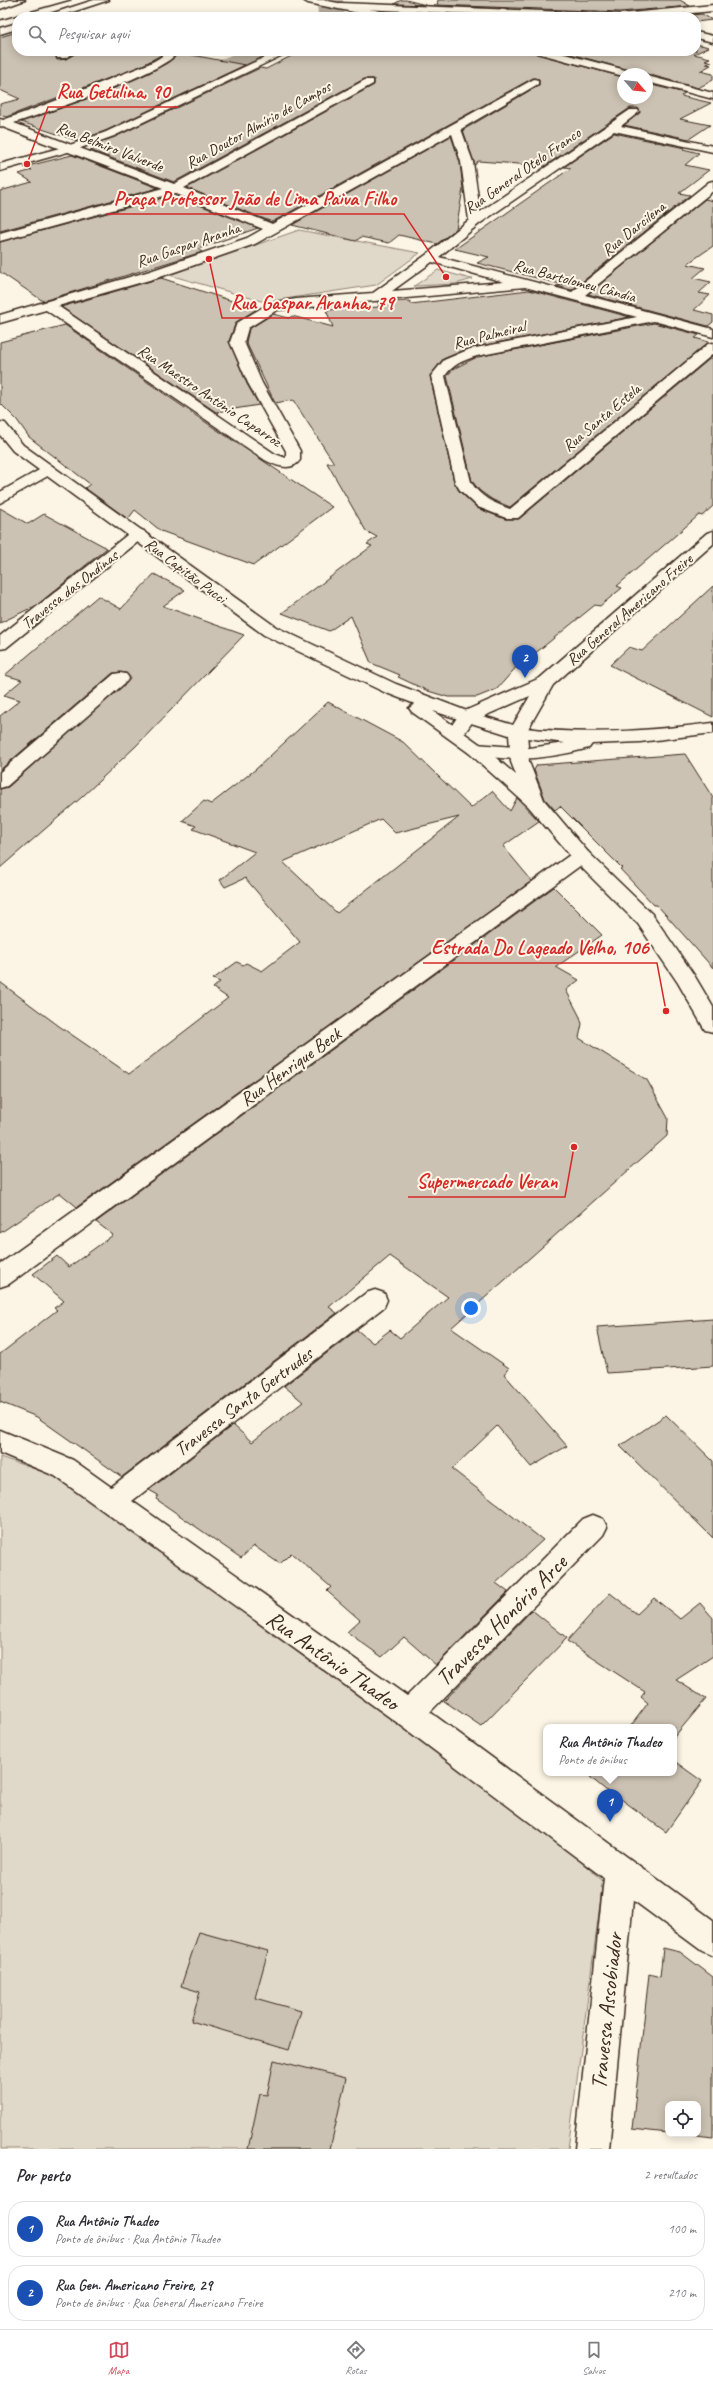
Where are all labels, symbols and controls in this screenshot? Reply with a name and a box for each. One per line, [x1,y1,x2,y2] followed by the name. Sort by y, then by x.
[12,12,701,56] search box
[26,23,48,45] icon: search
[58,25,129,44] text: Pesquisar aqui
[617,68,653,104] north arrow
[48,75,178,107] callout: Rua Getulina, 90
[182,76,336,173] street label: Rua Doutor Almírio de Campos
[56,79,172,104] text: Rua Getulina, 90
[53,117,168,177] street label: Rua Belmiro Valverde
[461,122,586,218] street label: Rua General Otelo Franco
[106,182,404,214] callout: Praça Professor João de Lima Paiva Filho
[114,186,398,211] text: Praça Professor João de Lima Paiva Filho
[598,196,671,261] street label: Rua Darcilena
[134,217,244,272] street label: Rua Gaspar Aranha
[512,255,639,307] street label: Rua Bartolomeu Cândia
[222,286,402,318] callout: Rua Gaspar Aranha, 79
[230,290,396,315] text: Rua Gaspar Aranha, 79
[451,316,530,354] street label: Rua Palmeiral
[134,340,287,452] street label: Rua Maestro Antônio Caparroz
[559,378,646,456] street label: Rua Santa Estela
[141,534,232,609] street label: Rua Capitão Pucci
[17,545,123,634] street label: Travessa das Ondinas
[562,548,698,670] street label: Rua General Americano Freire
[512,645,538,678] pin: 2
[423,931,657,963] callout: Estrada Do Lageado Velho, 106
[431,935,650,960] text: Estrada Do Lageado Velho, 106
[235,1021,347,1112] street label: Rua Henrique Beck
[408,1165,565,1197] callout: Supermercado Veran
[417,1169,558,1194] text: Supermercado Veran
[461,1298,481,1318] your location
[170,1341,319,1462] street label: Travessa Santa Gertrudes
[429,1547,574,1692] street label: Travessa Honório Arce
[261,1604,407,1719] street label: Rua Antônio Thadeo
[543,1724,677,1776] popup
[558,1733,662,1752] text: Rua Antônio Thadeo
[558,1752,627,1768] text: Ponto de ônibus
[597,1789,623,1822] pin: 1
[584,1930,629,2091] street label: Travessa Assobiador
[665,2101,701,2137] map controls
[665,2101,701,2137] button: locate
[16,2165,70,2186] text: Por perto
[644,2167,697,2183] text: 2 resultados
[55,2212,158,2231] text: Rua Antônio Thadeo
[27,2221,33,2237] text: 1
[668,2221,696,2237] text: 100 m
[55,2231,220,2247] text: Ponto de ônibus · Rua Antônio Thadeo
[55,2276,212,2295] text: Rua Gen. Americano Freire, 29
[27,2285,33,2301] text: 2
[668,2285,696,2301] text: 210 m
[55,2295,263,2311] text: Ponto de ônibus · Rua General Americano Freire
[108,2339,130,2377] tab: Mapa
[345,2339,367,2377] tab: Rotas
[582,2339,605,2377] tab: Salvos

